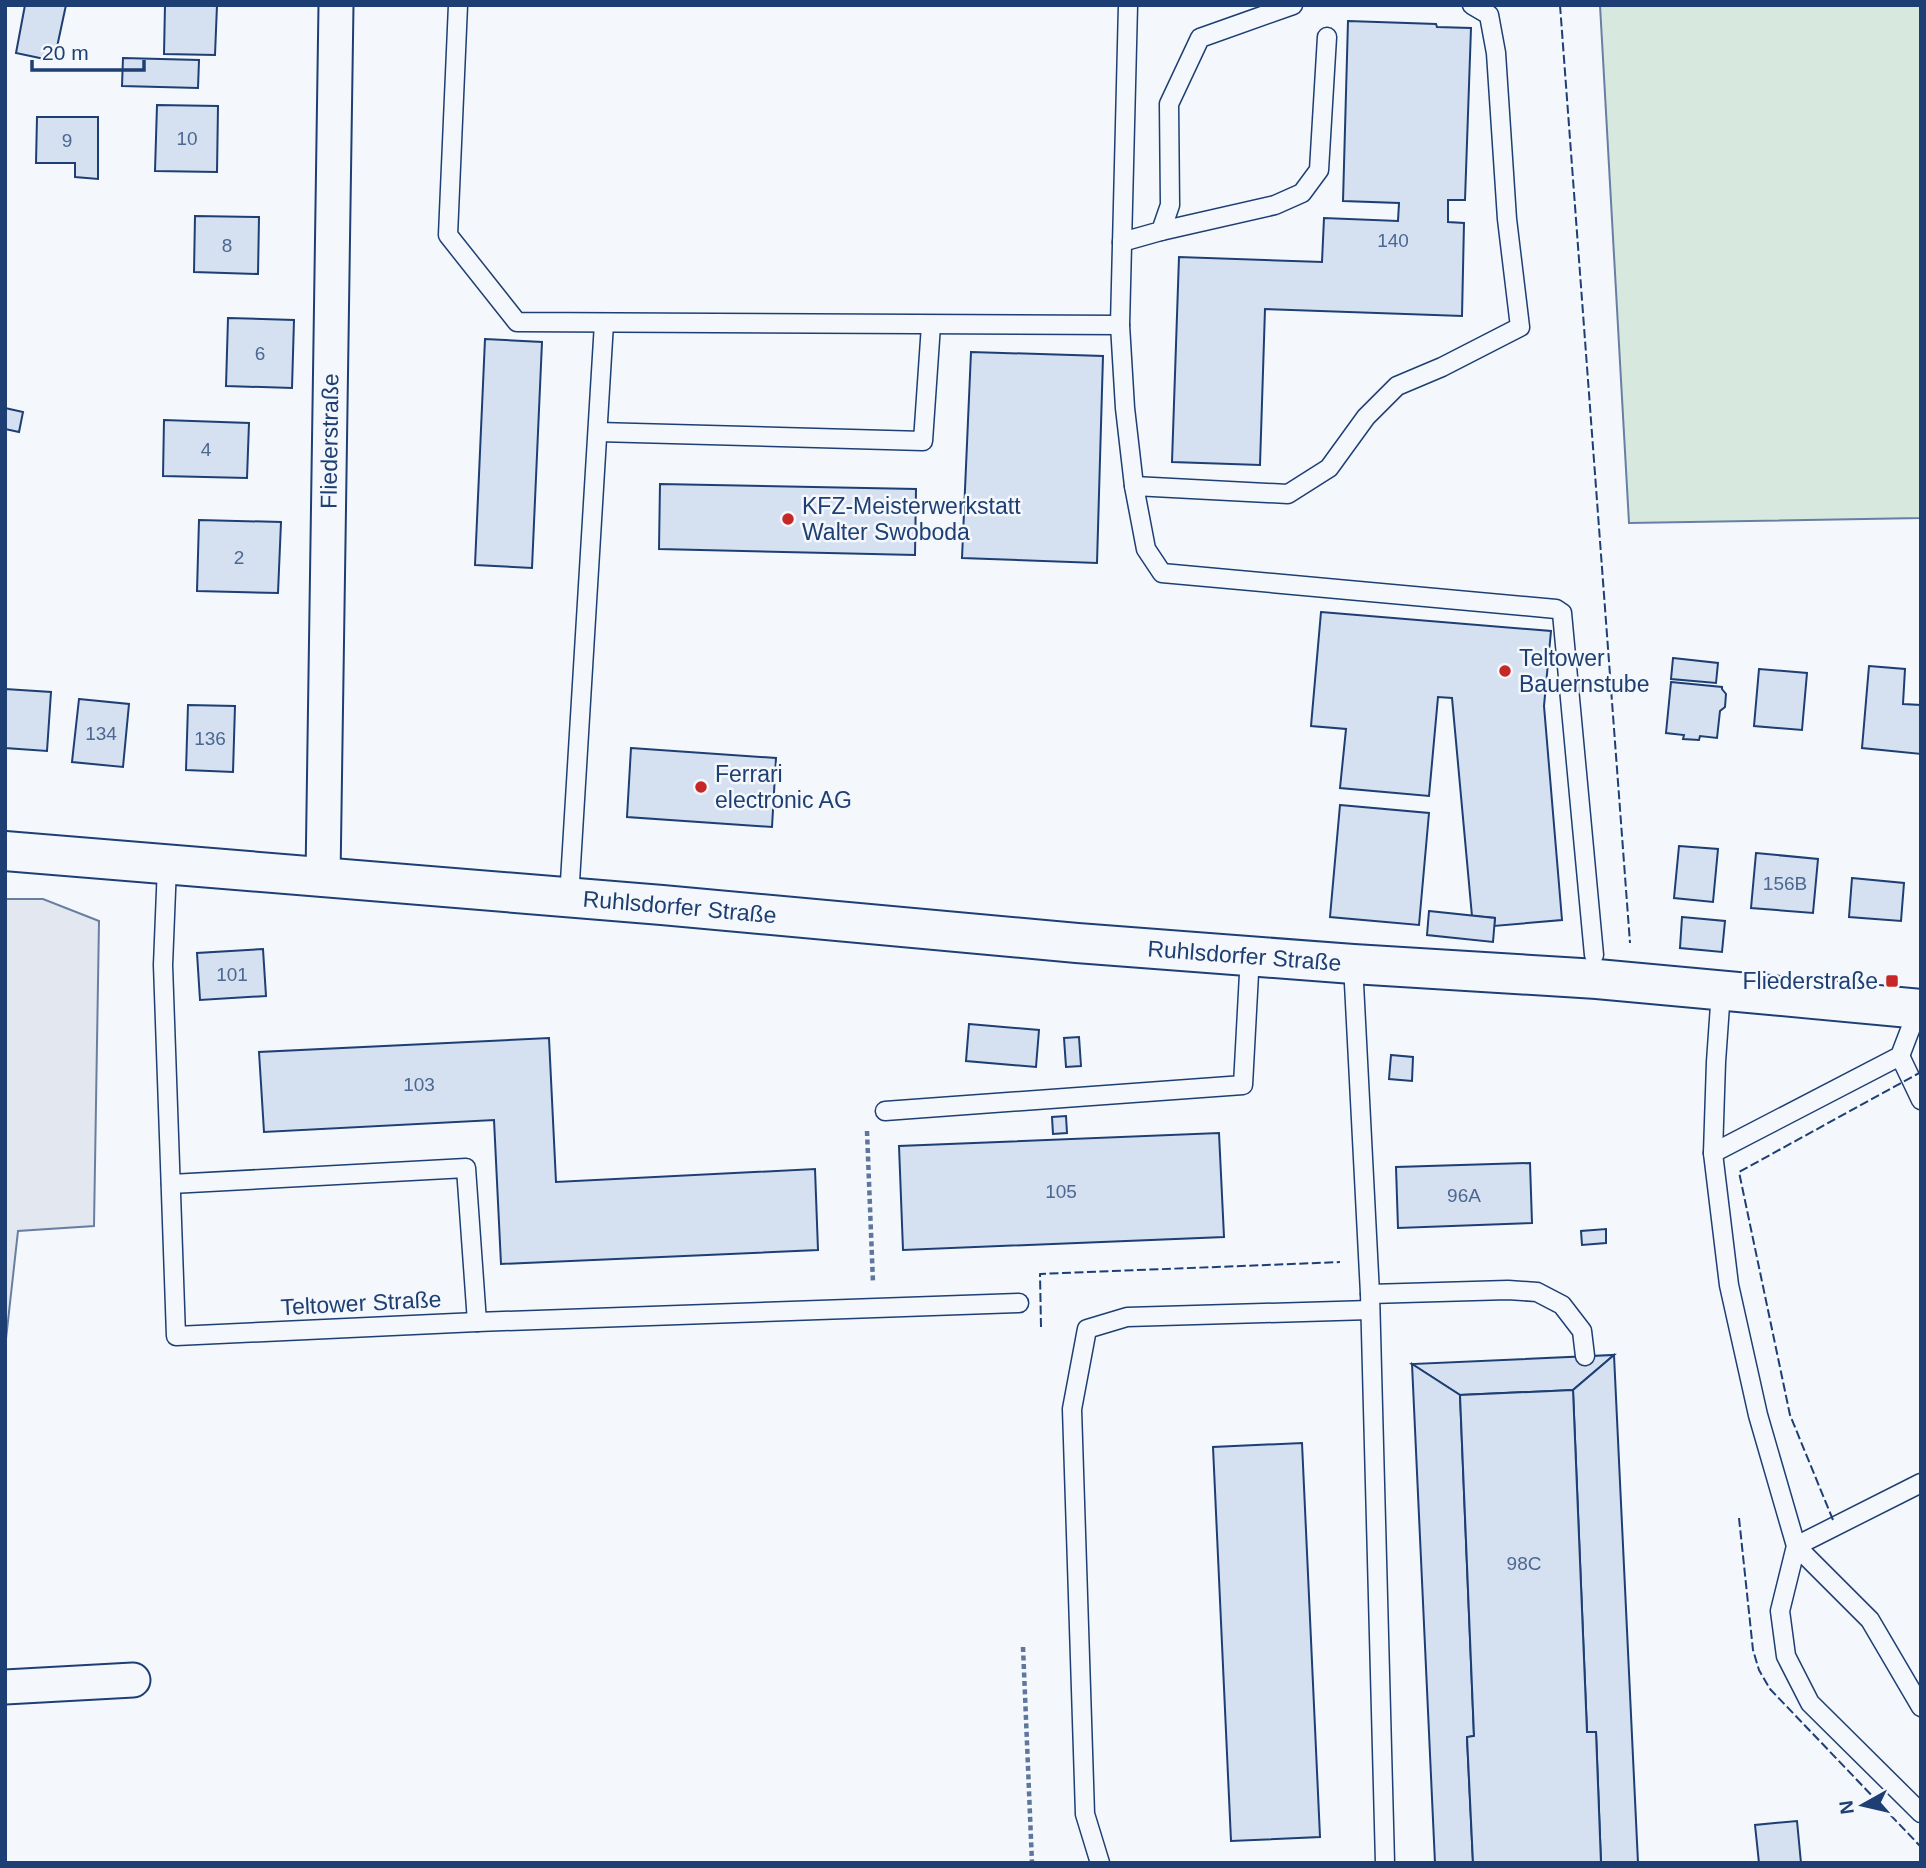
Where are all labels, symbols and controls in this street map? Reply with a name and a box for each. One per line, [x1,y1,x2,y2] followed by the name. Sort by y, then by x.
[32,28,144,72] scale bar
[42,41,89,64] text: 20 m
[176,128,198,149] house number: 10
[62,130,72,151] house number: 9
[1377,230,1409,251] house number: 140
[222,235,232,256] house number: 8
[255,343,265,364] house number: 6
[315,373,344,509] street label: Fliederstraße
[201,439,212,460] house number: 4
[802,493,1021,545] place label: KFZ-Meisterwerkstatt Walter Swoboda
[780,511,796,527] marker: KFZ-Meisterwerkstatt Walter Swoboda
[234,547,244,568] house number: 2
[1519,645,1649,697] place label: Teltower Bauernstube
[1497,663,1513,679] marker: Teltower Bauernstube
[85,723,117,744] house number: 134
[194,728,226,749] house number: 136
[715,761,852,813] place label: Ferrari electronic AG
[693,779,709,795] marker: Ferrari electronic AG
[1763,873,1807,894] house number: 156B
[582,886,778,928] street label: Ruhlsdorfer Straße
[1147,935,1342,976] street label: Ruhlsdorfer Straße
[216,964,248,985] house number: 101
[1743,968,1878,994] place label: Fliederstraße
[1884,973,1900,989] marker: Fliederstraße
[403,1074,435,1095] house number: 103
[1045,1181,1077,1202] house number: 105
[1447,1185,1481,1206] house number: 96A
[280,1286,442,1320] street label: Teltower Straße
[1507,1553,1541,1574] house number: 98C
[1828,1770,1898,1840] north arrow
[1835,1799,1858,1816] text: N

